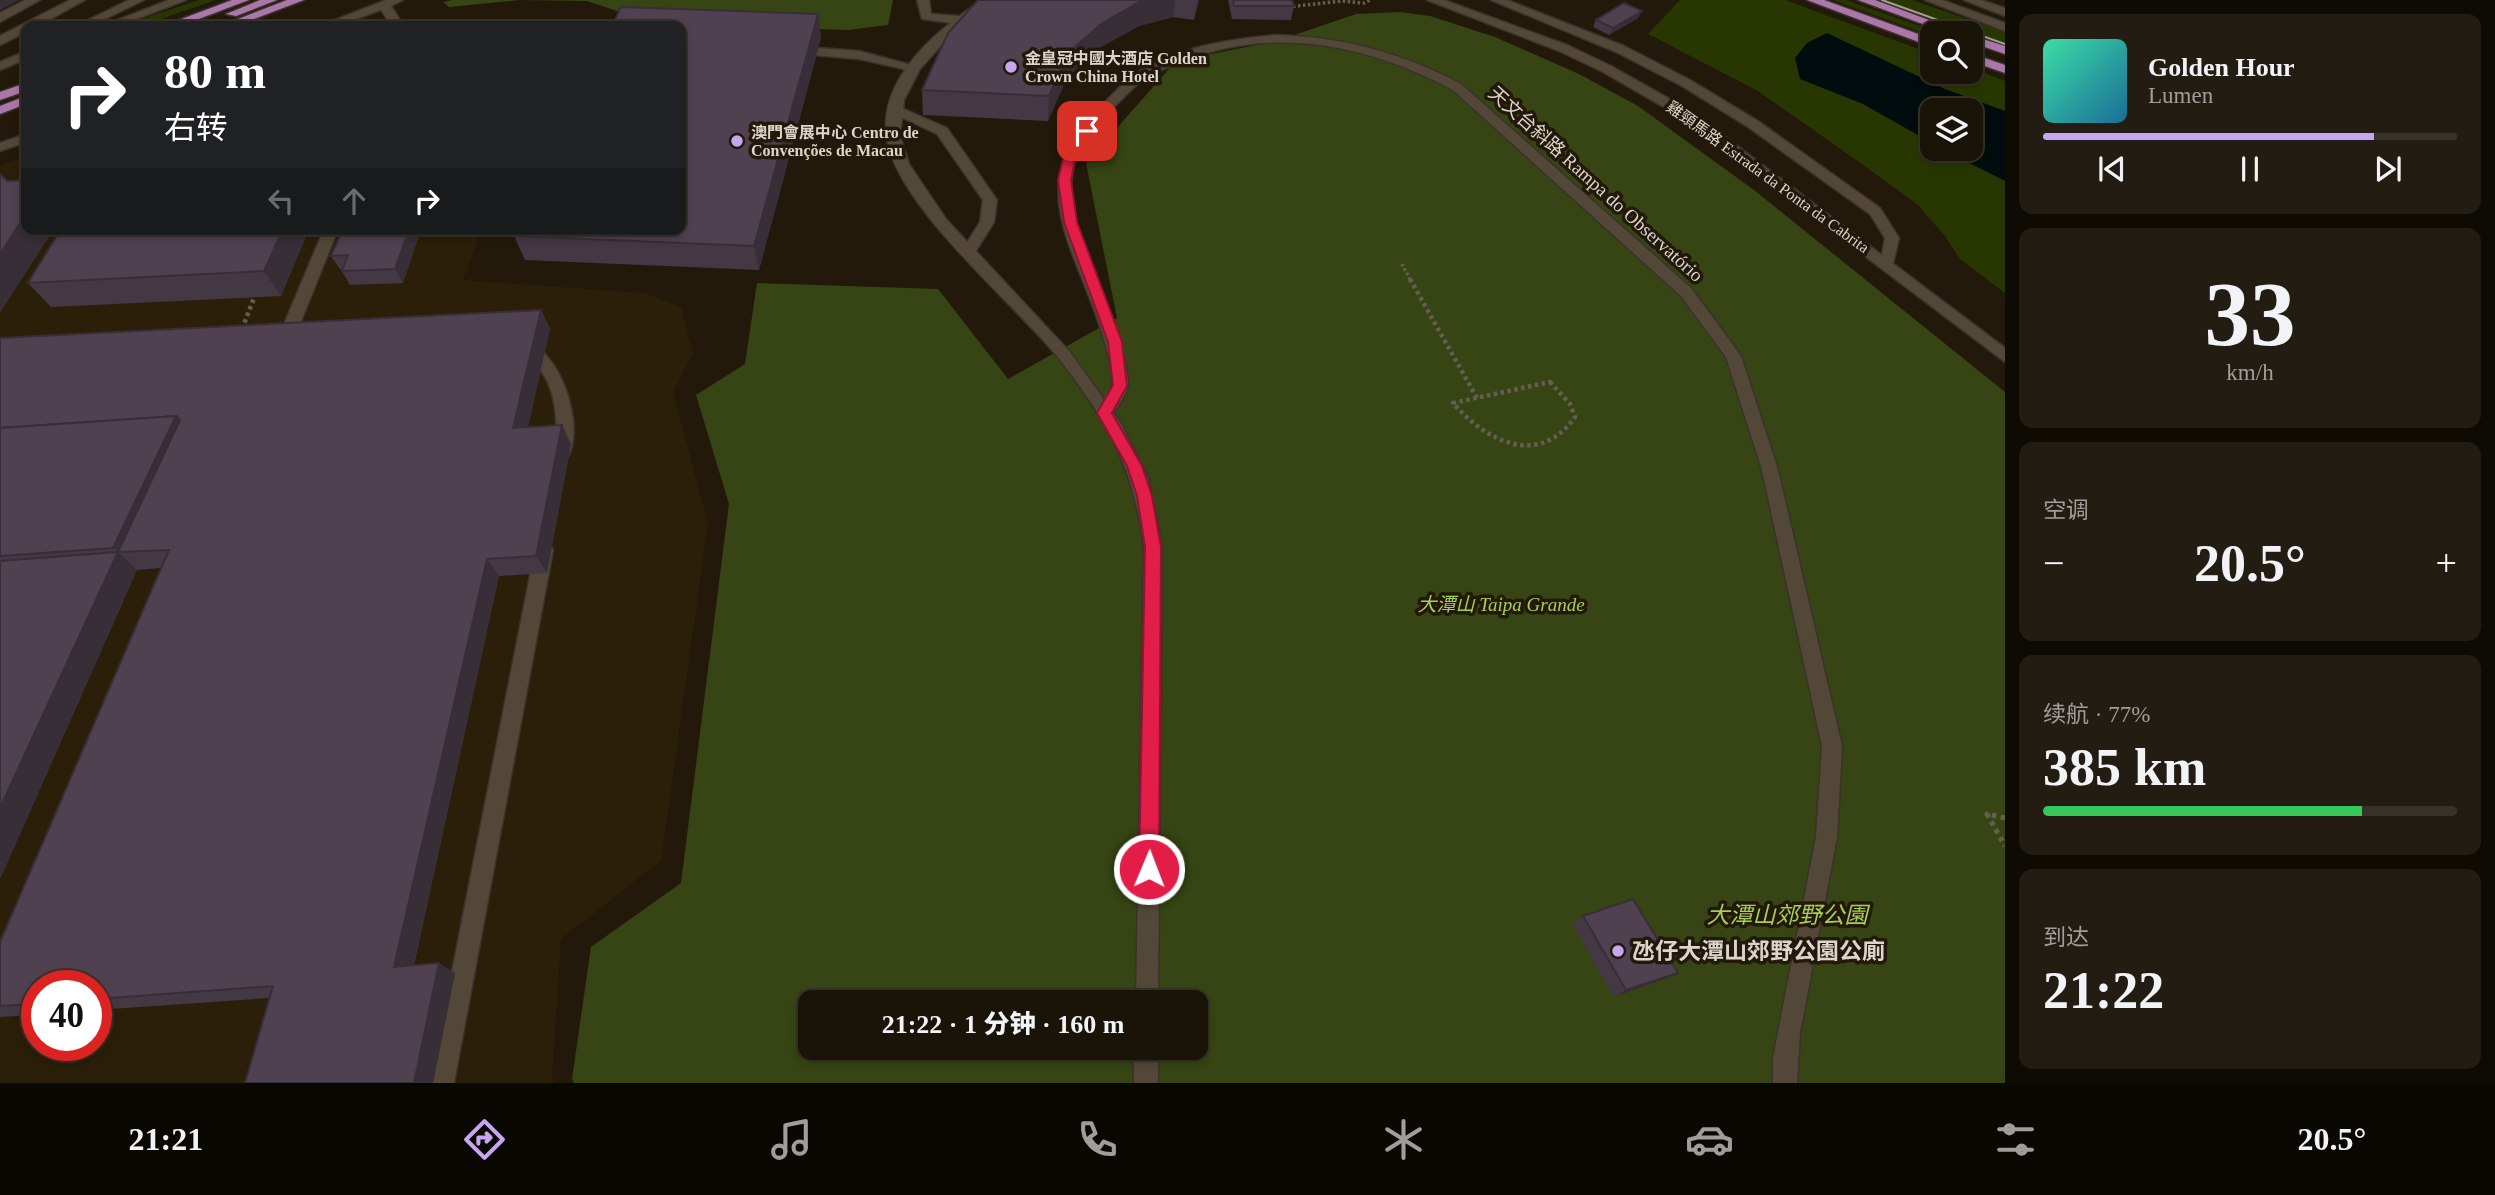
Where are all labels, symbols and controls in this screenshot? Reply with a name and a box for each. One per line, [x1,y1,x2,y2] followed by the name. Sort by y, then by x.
[1920,21,1983,161] map controls
[1920,21,1983,84] button: search
[164,44,266,99] text: 80 m
[49,49,140,140] icon: right
[1025,49,1207,85] place label: 金皇冠中國大酒店 Golden Crown China Hotel
[2148,53,2295,82] text: Golden Hour
[1003,59,1019,75] marker: 金皇冠中國大酒店 Golden Crown China Hotel
[1484,82,1708,286] street label: 天文台斜路 Rampa do Observatório
[2148,83,2213,108] text: Lumen
[1664,98,1872,256] street label: 雞頸馬路 Estrada da Ponta da Cabrita
[1920,98,1983,161] button: layers
[1057,101,1117,161] pin
[164,110,228,146] text: 右转
[1068,112,1106,150] icon: arrive
[751,124,919,160] place label: 澳門會展中心 Centro de Convenções de Macau
[729,133,745,149] marker: 澳門會展中心 Centro de Convenções de Macau
[2093,150,2131,188] icon: previous
[2231,150,2269,188] icon: pause
[2369,150,2407,188] icon: next
[262,182,300,220] icon: left
[335,182,373,220] icon: ahead
[408,182,446,220] icon: right
[2205,264,2296,365] text: 33
[2226,360,2274,385] text: km/h
[2043,498,2089,523] text: 空调
[2194,535,2306,592] text: 20.5°
[2043,542,2064,584] text: −
[2436,542,2457,584] text: +
[1417,594,1585,615] park label: 大潭山 Taipa Grande
[2043,702,2150,727] text: 续航 · 77%
[2043,739,2206,796] text: 385 km
[1112,832,1186,906] position arrow
[1707,903,1871,928] park label: 大潭山郊野公園
[2043,925,2089,950] text: 到达
[1632,939,1885,964] place label: 氹仔大潭山郊野公園公廁
[1610,943,1626,959] marker: 氹仔大潭山郊野公園公廁
[2043,962,2164,1019] text: 21:22
[21,970,112,1061] speed limit sign: 40
[882,1010,1124,1039] text: 21:22 · 1 分钟 · 160 m
[460,1115,509,1164] icon: directions
[767,1115,816,1164] icon: music
[1073,1115,1122,1164] icon: phone
[1379,1115,1428,1164] icon: climate
[1685,1115,1734,1164] icon: car
[1991,1115,2040,1164] icon: filters
[129,1121,203,1157] text: 21:21
[2298,1121,2366,1157] text: 20.5°

